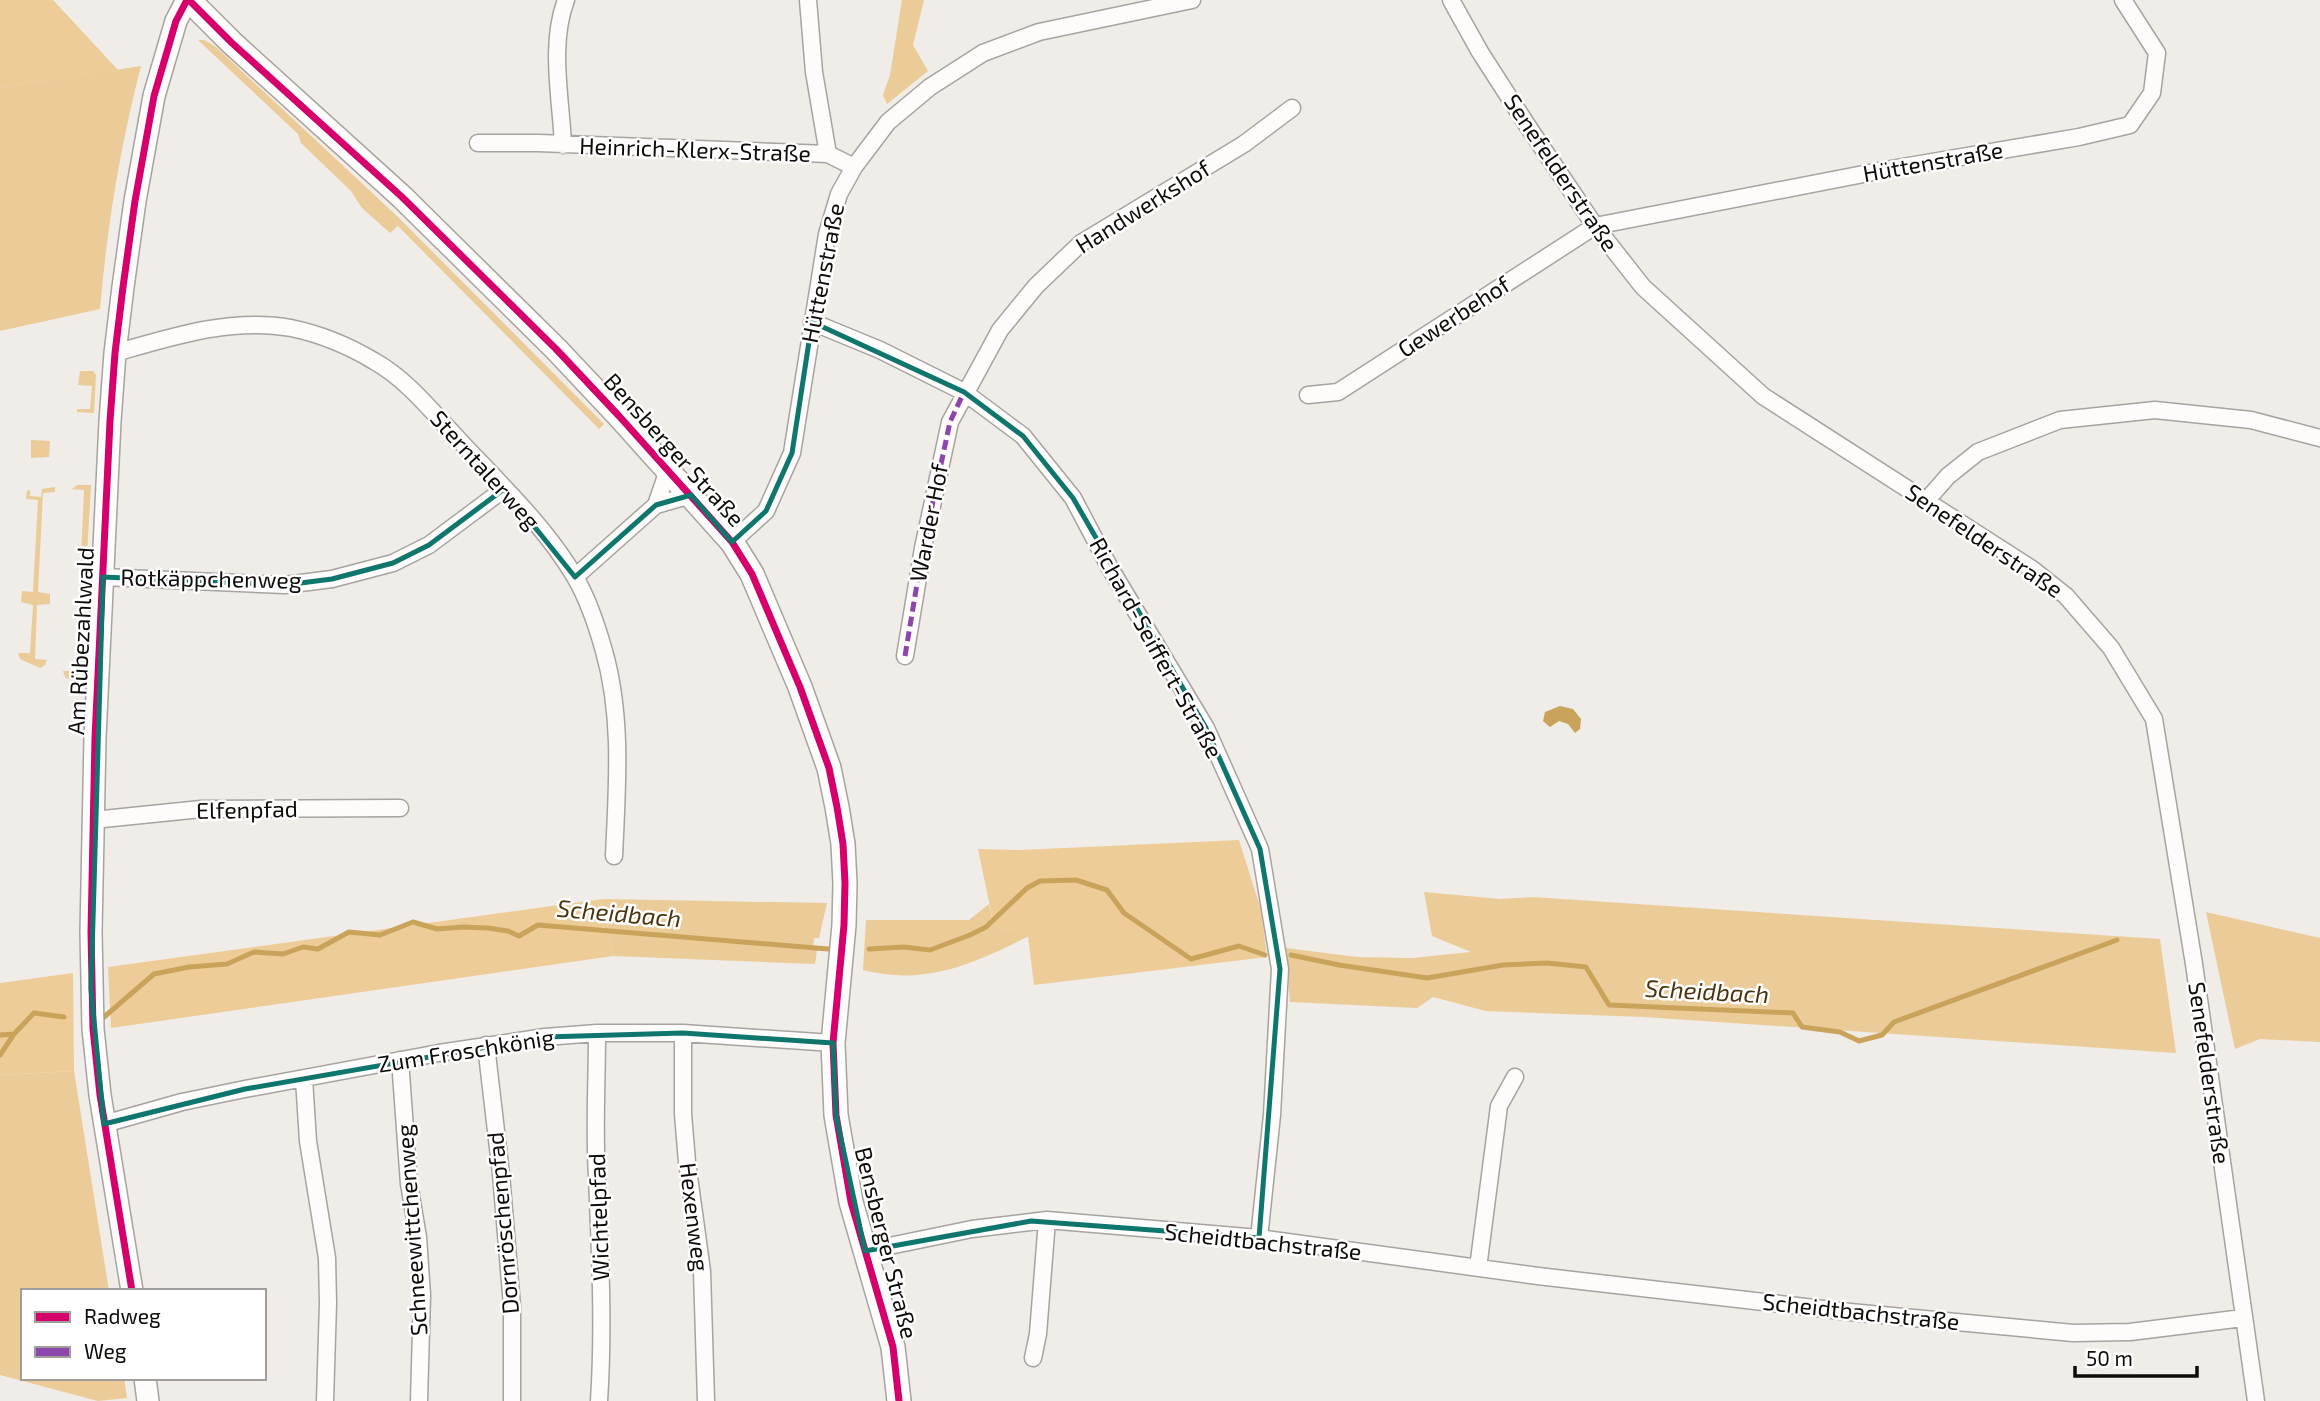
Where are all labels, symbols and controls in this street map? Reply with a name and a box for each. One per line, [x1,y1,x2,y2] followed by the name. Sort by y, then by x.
[1499,88,1625,256] street label: Senefelderstraße
[579,131,811,167] street label: Heinrich-Klerx-Straße
[1861,135,2005,187] street label: Hüttenstraße
[1070,153,1216,259] street label: Handwerkshof
[795,200,849,345] street label: Hüttenstraße
[1392,269,1516,363] street label: Gewerbehof
[599,367,751,532] street label: Bensberger Straße
[425,404,547,535] street label: Sterntalerweg
[903,460,953,584] street label: Warder Hof
[1901,477,2069,603] street label: Senefelderstraße
[1084,532,1229,763] street label: Richard-Seiffert-Straße
[61,546,99,736] street label: Am Rübezahlwald
[120,562,302,594] street label: Rotkäppchenweg
[196,794,298,824] street label: Elfenpfad
[556,893,682,932] water label: Scheidbach
[1644,973,1770,1008] water label: Scheidbach
[2183,980,2237,1166] street label: Senefelderstraße
[376,1022,556,1078] street label: Zum Froschkönig
[390,1123,432,1337] street label: Schneewittchenweg
[480,1131,524,1315] street label: Dornröschenpfad
[850,1144,924,1341] street label: Bensberger Straße
[582,1153,614,1281] street label: Wichtelpfad
[674,1161,716,1273] street label: Hexenweg
[1163,1217,1363,1265] street label: Scheidtbachstraße
[1761,1287,1961,1335] street label: Scheidtbachstraße
[21,1289,266,1380] legend
[84,1303,161,1328] text: Radweg
[2075,1334,2198,1378] scale bar
[84,1338,127,1363] text: Weg
[2086,1345,2133,1370] text: 50 m

